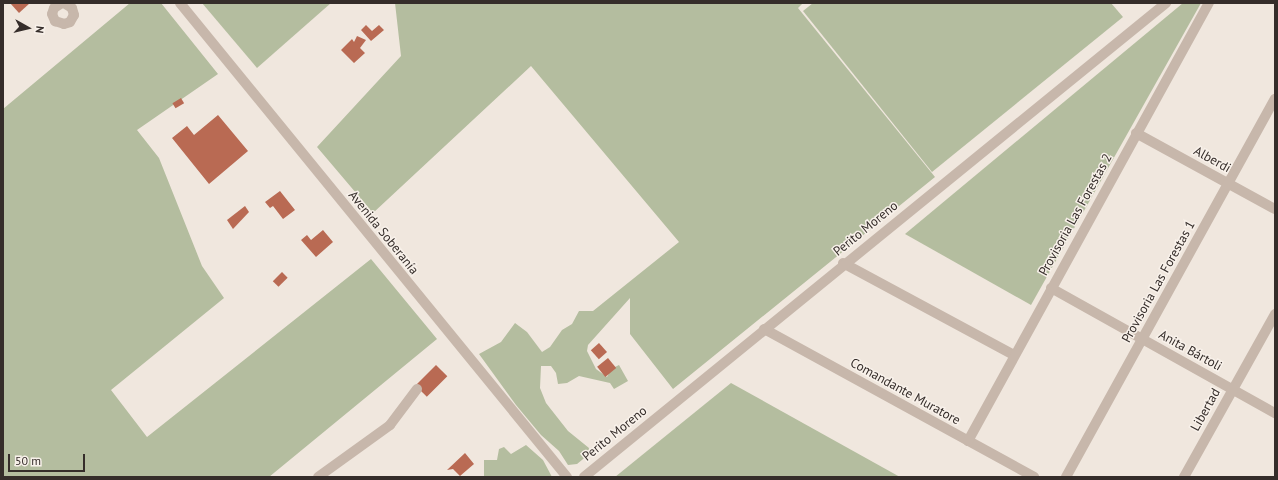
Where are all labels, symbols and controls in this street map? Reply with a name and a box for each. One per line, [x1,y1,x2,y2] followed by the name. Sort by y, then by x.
[8,8,48,48] north arrow
[32,25,47,34] text: N
[1191,144,1233,176] street label: Alberdi
[1036,151,1116,279] street label: Provisoria Las Forestas 2
[345,188,421,278] street label: Avenida Soberanía
[831,198,901,260] street label: Perito Moreno
[1119,218,1199,346] street label: Provisoria Las Forestas 1
[1156,327,1224,375] street label: Anita Bártoli
[847,355,963,429] street label: Comandante Muratore
[1188,386,1224,434] street label: Libertad
[580,403,650,465] street label: Perito Moreno
[10,446,87,472] scale bar
[15,453,41,468] text: 50 m

